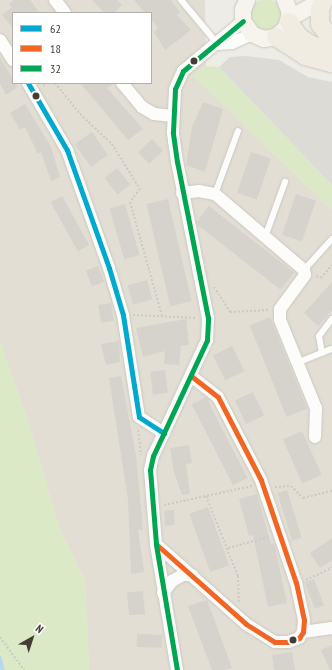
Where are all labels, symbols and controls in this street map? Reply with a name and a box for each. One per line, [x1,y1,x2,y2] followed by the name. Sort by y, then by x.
[12,12,152,84] legend
[50,21,61,36] text: 62
[50,41,61,56] text: 18
[189,56,199,66] unlabelled marker
[50,61,61,76] text: 32
[31,91,41,101] unlabelled marker
[12,618,52,658] north arrow
[33,621,46,636] text: N
[288,635,298,645] unlabelled marker

